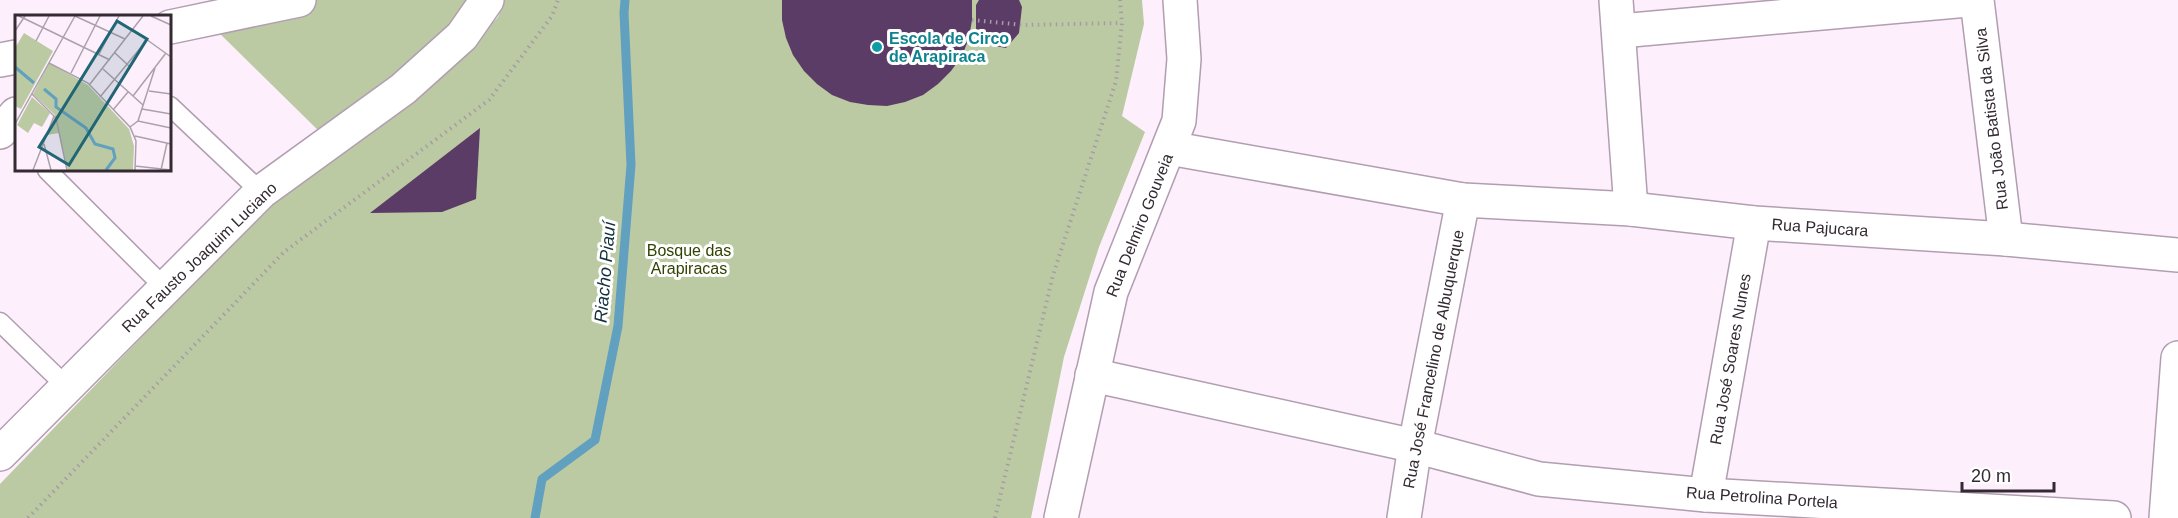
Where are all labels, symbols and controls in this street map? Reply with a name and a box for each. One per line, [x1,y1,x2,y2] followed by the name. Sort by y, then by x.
[15,15,171,171] inset map
[1972,27,2011,211] street label: Rua João Batista da Silva
[889,30,1009,65] place label: Escola de Circo de Arapiraca
[870,40,884,54] marker: Escola de Circo de Arapiraca
[1103,151,1176,299] street label: Rua Delmiro Gouveia
[119,179,280,336] street label: Rua Fausto Joaquim Luciano
[1771,216,1869,239] street label: Rua Pajucara
[591,218,620,324] water label: Riacho Piauí
[1400,228,1467,490] street label: Rua José Francelino de Albuquerque
[647,242,731,277] park label: Bosque das Arapiracas
[1707,272,1754,446] street label: Rua José Soares Nunes
[1962,455,2054,493] scale bar
[1971,466,2011,486] text: 20 m
[1686,484,1839,511] street label: Rua Petrolina Portela

